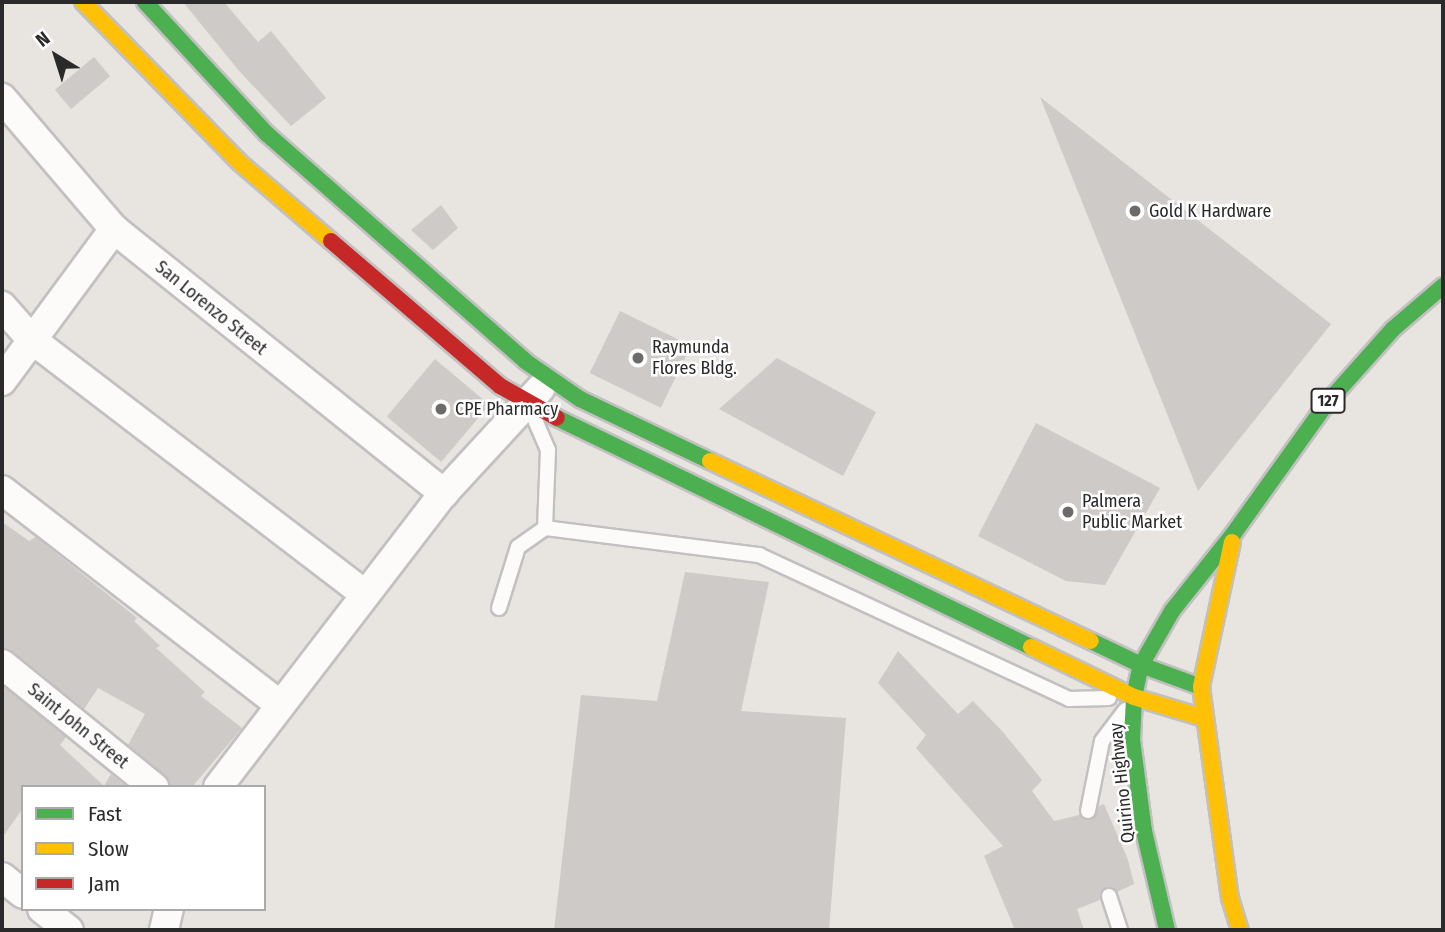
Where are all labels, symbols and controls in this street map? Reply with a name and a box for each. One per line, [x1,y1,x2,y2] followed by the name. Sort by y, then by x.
[21,21,91,91] north arrow
[31,26,54,52] text: N
[1149,200,1271,222] place label: Gold K Hardware
[1127,203,1143,219] marker: Gold K Hardware
[151,256,271,360] street label: San Lorenzo Street
[652,337,737,380] place label: Raymunda Flores Bldg.
[630,350,646,366] marker: Raymunda Flores Bldg.
[1310,388,1346,414] road number: 127
[455,398,558,420] place label: CPE Pharmacy
[433,401,449,417] marker: CPE Pharmacy
[1082,491,1182,534] place label: Palmera Public Market
[1060,504,1076,520] marker: Palmera Public Market
[23,679,133,773] street label: Saint John Street
[1105,722,1139,844] street label: Quirino Highway
[21,785,266,911] legend
[88,801,122,827] text: Fast
[88,836,129,862] text: Slow
[88,871,120,897] text: Jam

